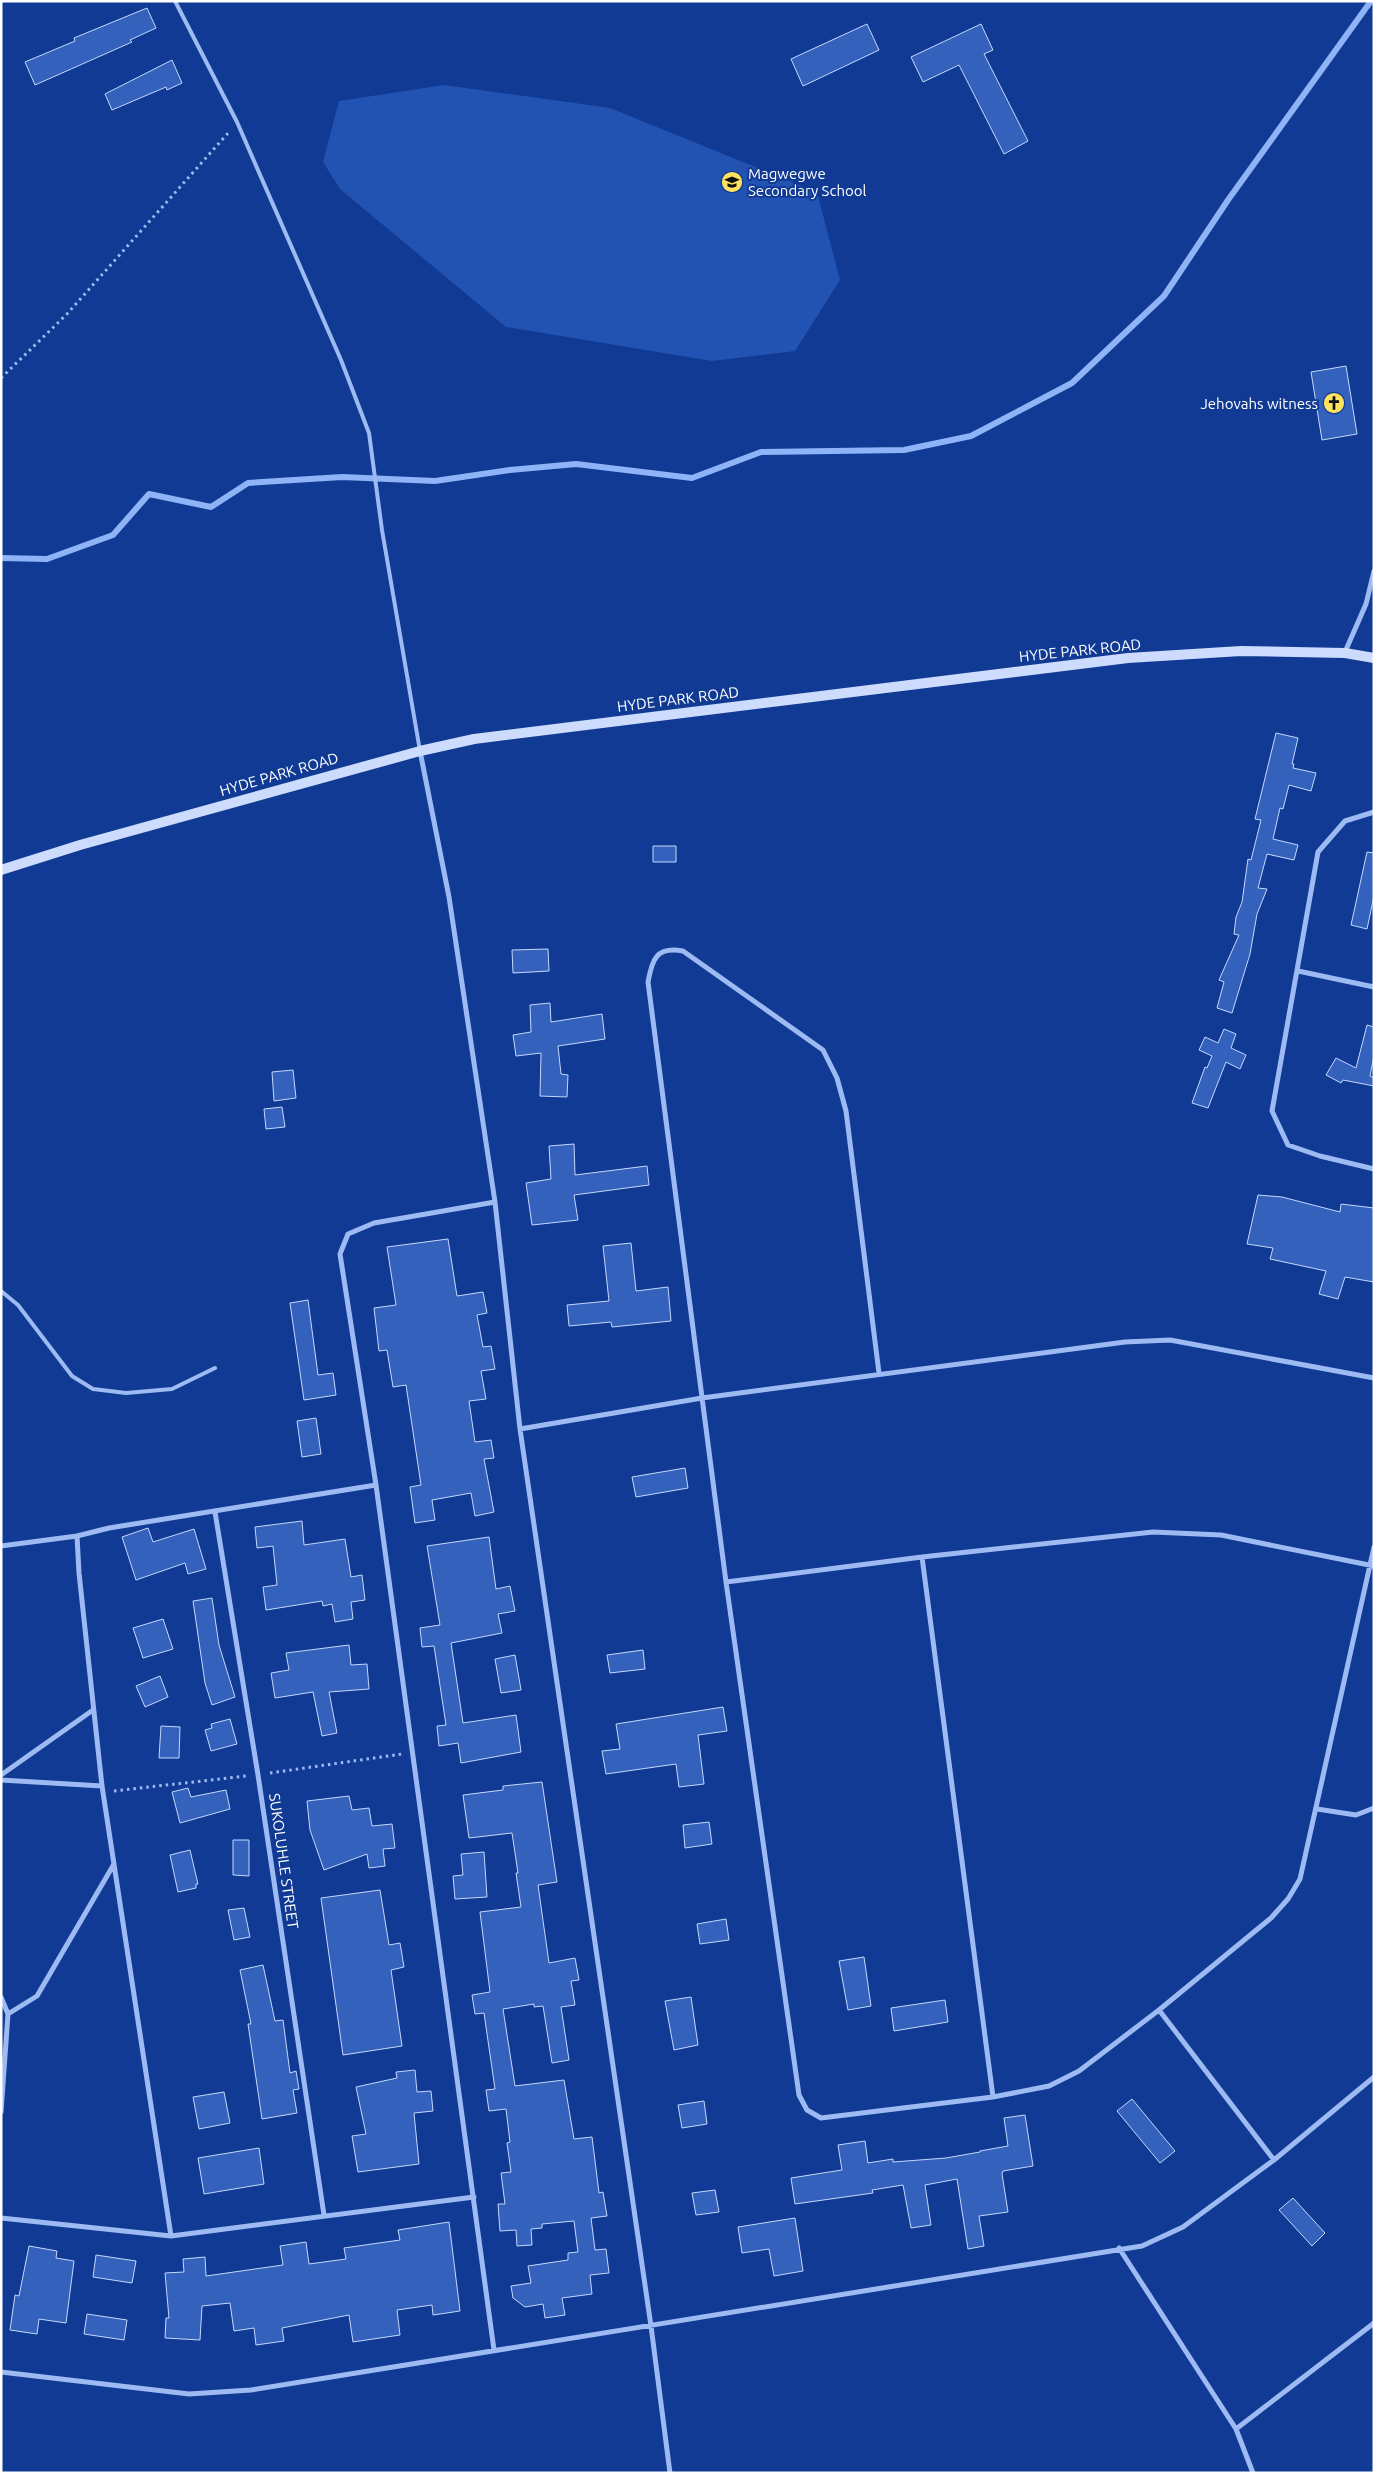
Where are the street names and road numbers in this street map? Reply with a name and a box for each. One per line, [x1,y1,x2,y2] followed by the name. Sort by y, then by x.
[1018,635,1142,665] street label: HYDE PARK ROAD
[616,683,740,715] street label: HYDE PARK ROAD
[218,749,340,799] street label: HYDE PARK ROAD
[266,1792,302,1931] street label: SUKOLUHLE STREET

